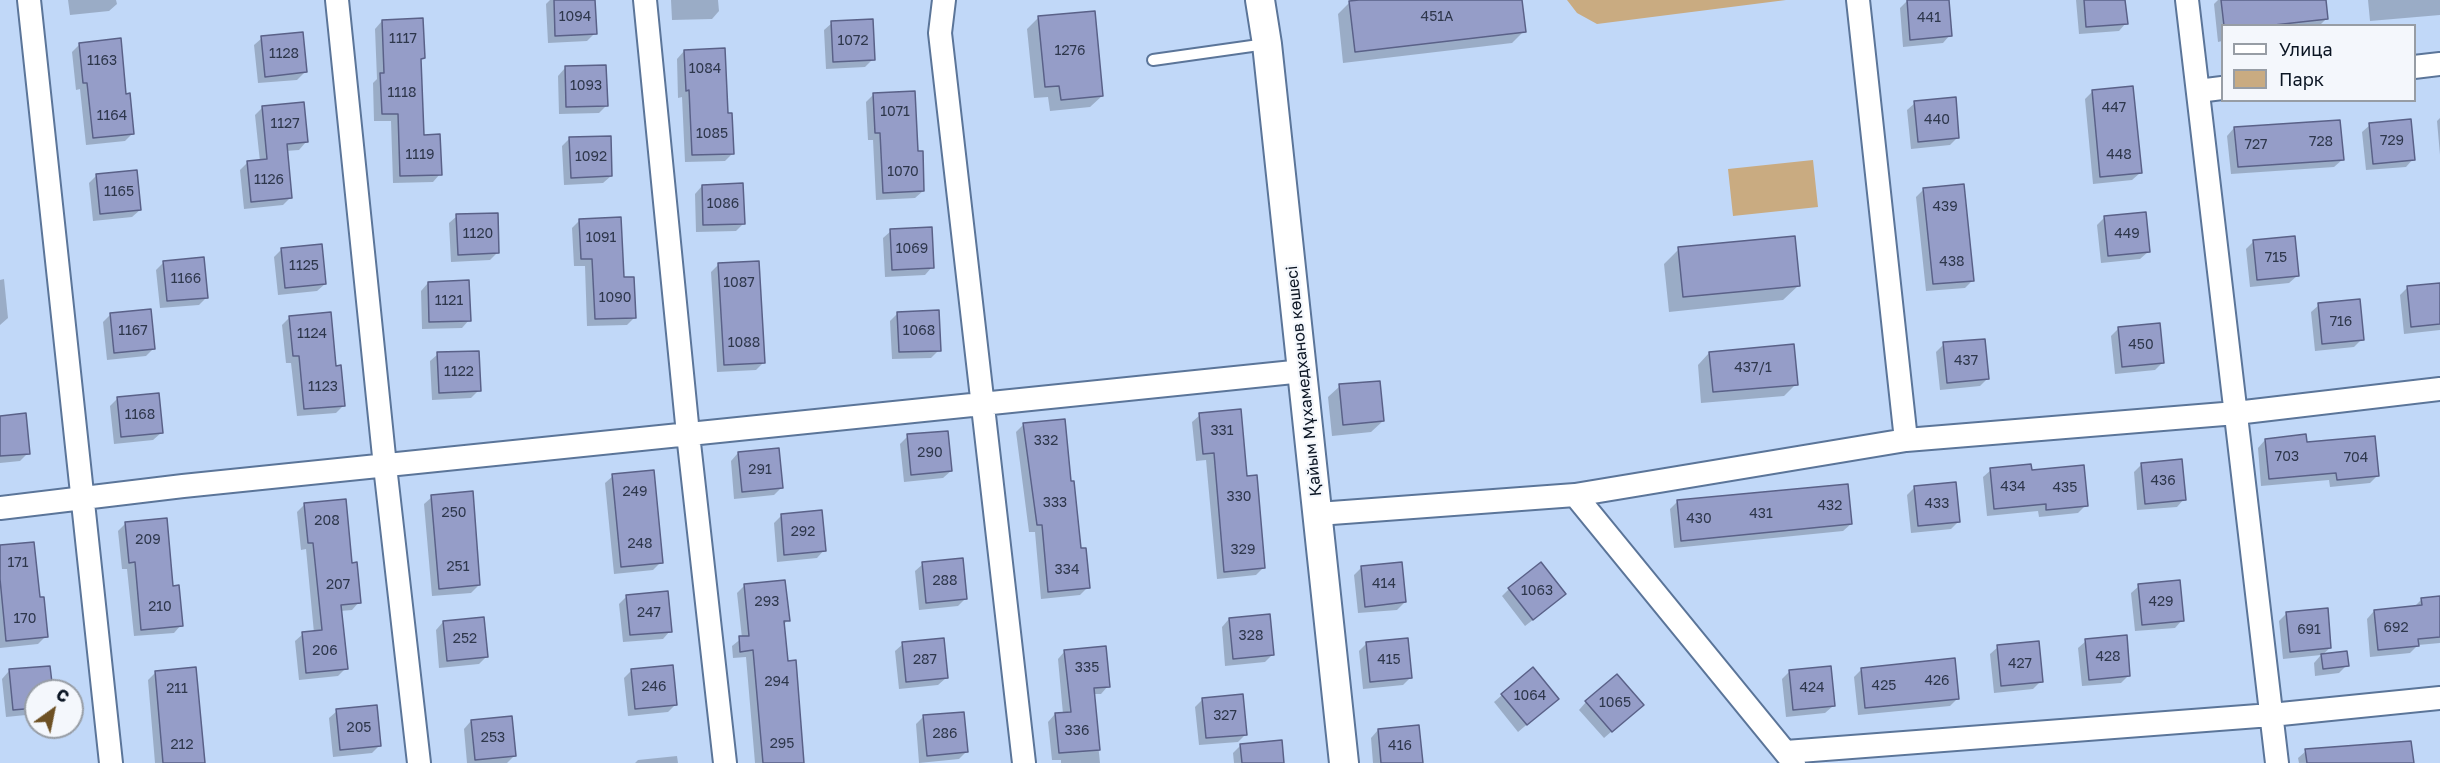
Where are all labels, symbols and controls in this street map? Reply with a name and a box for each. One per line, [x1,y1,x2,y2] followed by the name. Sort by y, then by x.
[559,9,591,25] house number: 1094
[1421,9,1453,25] house number: 451А
[1917,10,1941,26] house number: 441
[2221,24,2416,102] legend
[389,31,417,47] house number: 1117
[837,33,869,49] house number: 1072
[2279,38,2333,60] text: Улица
[1055,43,1085,59] house number: 1276
[269,46,299,62] house number: 1128
[87,53,117,69] house number: 1163
[689,61,721,77] house number: 1084
[2279,68,2324,90] text: Парк
[570,78,602,94] house number: 1093
[388,85,416,101] house number: 1118
[2102,100,2126,116] house number: 447
[880,104,910,120] house number: 1071
[97,108,127,124] house number: 1164
[1924,112,1950,128] house number: 440
[270,116,300,132] house number: 1127
[696,126,728,142] house number: 1085
[2380,133,2404,149] house number: 729
[2309,134,2333,150] house number: 728
[2245,137,2267,153] house number: 727
[406,147,434,163] house number: 1119
[2106,147,2132,163] house number: 448
[575,149,607,165] house number: 1092
[887,164,919,180] house number: 1070
[254,172,284,188] house number: 1126
[104,184,134,200] house number: 1165
[707,196,739,212] house number: 1086
[1932,199,1958,215] house number: 439
[463,226,493,242] house number: 1120
[2114,226,2140,242] house number: 449
[586,230,616,246] house number: 1091
[896,241,928,257] house number: 1069
[2265,250,2287,266] house number: 715
[1939,254,1965,270] house number: 438
[289,258,319,274] house number: 1125
[1282,265,1326,497] street label: Қайым Мұхамедханов көшесі
[171,271,201,287] house number: 1166
[723,275,755,291] house number: 1087
[599,290,631,306] house number: 1090
[435,293,463,309] house number: 1121
[2330,314,2352,330] house number: 716
[118,323,148,339] house number: 1167
[903,323,935,339] house number: 1068
[297,326,327,342] house number: 1124
[728,335,760,351] house number: 1088
[2128,337,2154,353] house number: 450
[1954,353,1978,369] house number: 437
[1734,360,1772,376] house number: 437/1
[444,364,474,380] house number: 1122
[308,379,338,395] house number: 1123
[125,407,155,423] house number: 1168
[1210,423,1234,439] house number: 331
[1034,433,1058,449] house number: 332
[917,445,943,461] house number: 290
[2275,449,2299,465] house number: 703
[2344,450,2368,466] house number: 704
[748,462,772,478] house number: 291
[2150,473,2176,489] house number: 436
[2000,479,2026,495] house number: 434
[2053,480,2077,496] house number: 435
[622,484,648,500] house number: 249
[1226,489,1252,505] house number: 330
[1043,495,1067,511] house number: 333
[1925,496,1949,512] house number: 433
[1818,498,1842,514] house number: 432
[442,505,466,521] house number: 250
[1749,506,1773,522] house number: 431
[1686,511,1712,527] house number: 430
[314,513,340,529] house number: 208
[791,524,815,540] house number: 292
[135,532,161,548] house number: 209
[627,536,653,552] house number: 248
[1231,542,1255,558] house number: 329
[8,555,28,571] house number: 171
[446,559,470,575] house number: 251
[1055,562,1079,578] house number: 334
[932,573,958,589] house number: 288
[1372,576,1396,592] house number: 414
[326,577,350,593] house number: 207
[1521,583,1553,599] house number: 1063
[755,594,779,610] house number: 293
[2148,594,2174,610] house number: 429
[148,599,172,615] house number: 210
[637,605,661,621] house number: 247
[14,611,36,627] house number: 170
[2383,620,2409,636] house number: 692
[2297,622,2321,638] house number: 691
[1239,628,1263,644] house number: 328
[453,631,477,647] house number: 252
[312,643,338,659] house number: 206
[2095,649,2121,665] house number: 428
[913,652,937,668] house number: 287
[1377,652,1401,668] house number: 415
[2008,656,2032,672] house number: 427
[1075,660,1099,676] house number: 335
[1924,673,1950,689] house number: 426
[764,674,790,690] house number: 294
[1872,678,1896,694] house number: 425
[24,679,84,739] north arrow
[641,679,667,695] house number: 246
[1799,680,1825,696] house number: 424
[166,681,188,697] house number: 211
[52,684,73,707] text: С
[1514,688,1546,704] house number: 1064
[1599,695,1631,711] house number: 1065
[1213,708,1237,724] house number: 327
[347,720,371,736] house number: 205
[1065,723,1089,739] house number: 336
[932,726,958,742] house number: 286
[481,730,505,746] house number: 253
[770,736,794,752] house number: 295
[170,737,194,753] house number: 212
[1388,738,1412,754] house number: 416

